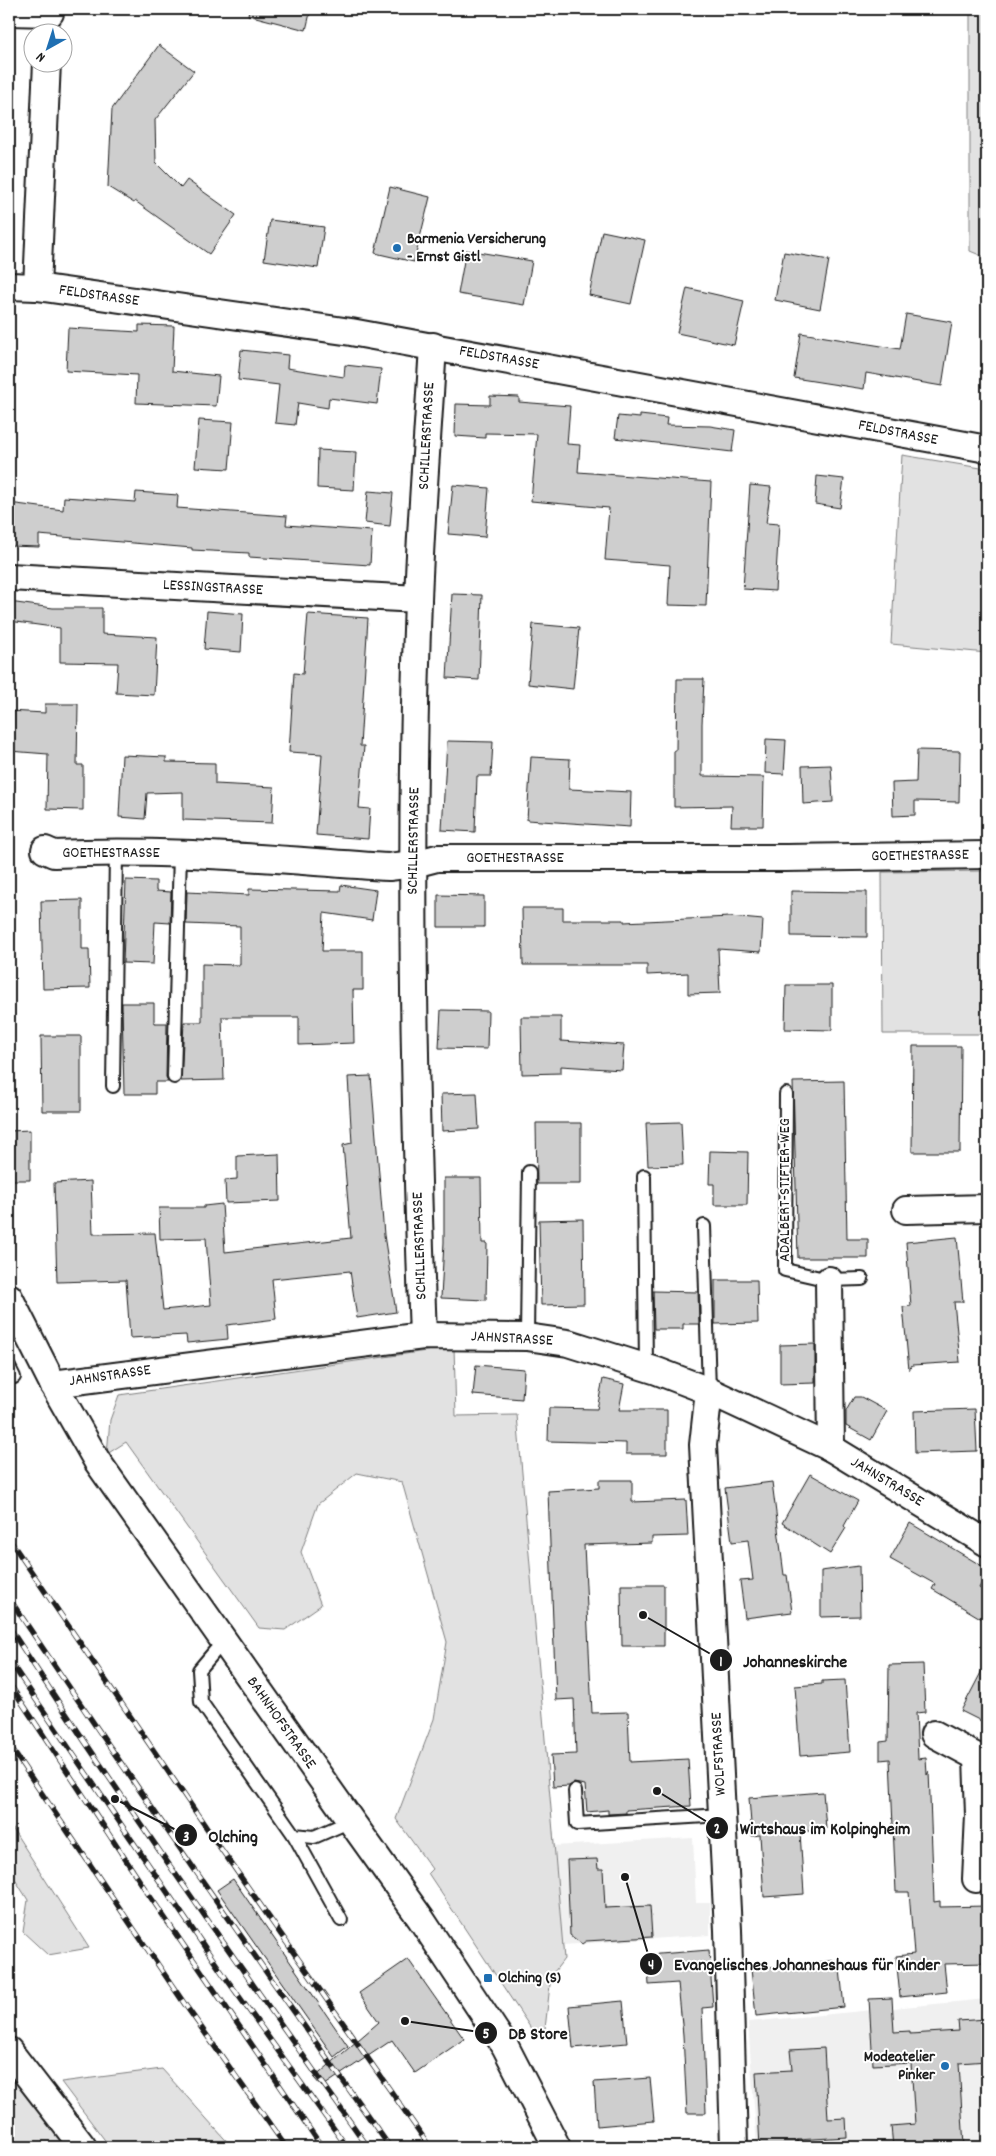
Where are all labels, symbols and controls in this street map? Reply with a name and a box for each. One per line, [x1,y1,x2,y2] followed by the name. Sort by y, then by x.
[22,22,72,72] north arrow
[32,47,50,66] text: N
[407,228,546,269] place label: Barmenia Versicherung - Ernst Gistl
[391,242,403,254] marker: Barmenia Versicherung - Ernst Gistl
[58,279,141,313] street label: FELDSTRASSE
[457,340,541,376] street label: FELDSTRASSE
[413,381,441,490] street label: SCHILLERSTRASSE
[856,414,940,452] street label: FELDSTRASSE
[162,574,264,602] street label: LESSINGSTRASSE
[402,786,426,895] street label: SCHILLERSTRASSE
[62,842,161,865] street label: GOETHESTRASSE
[871,844,970,868] street label: GOETHESTRASSE
[466,847,565,870] street label: GOETHESTRASSE
[774,1118,797,1262] street label: ADALBERT-STIFTER-WEG
[407,1191,433,1300] street label: SCHILLERSTRASSE
[470,1325,554,1353] street label: JAHNSTRASSE
[68,1359,153,1393] street label: JAHNSTRASSE
[846,1451,929,1513] street label: JAHNSTRASSE
[708,1644,857,1677] callout: Johanneskirche
[743,1651,847,1676] text: Johanneskirche
[719,1652,723,1674] text: 1
[241,1672,322,1775] street label: BAHNHOFSTRASSE
[705,1711,733,1796] street label: WOLFSTRASSE
[705,1811,921,1844] callout: Wirtshaus im Kolpingheim
[740,1818,910,1843] text: Wirtshaus im Kolpingheim
[173,1819,268,1852] callout: Olching
[714,1819,720,1841] text: 2
[208,1826,258,1851] text: Olching
[183,1827,190,1849] text: 3
[639,1948,950,1981] callout: Evangelisches Johanneshaus für Kinder
[674,1954,940,1979] text: Evangelisches Johanneshaus für Kinder
[648,1955,654,1977] text: 4
[498,1967,561,1990] place label: Olching (S)
[482,1972,494,1984] marker: Olching (S)
[474,2016,578,2049] callout: DB Store
[508,2023,568,2048] text: DB Store
[483,2024,490,2046] text: 5
[864,2046,936,2087] place label: Modeatelier Pinker
[939,2060,951,2072] marker: Modeatelier Pinker

